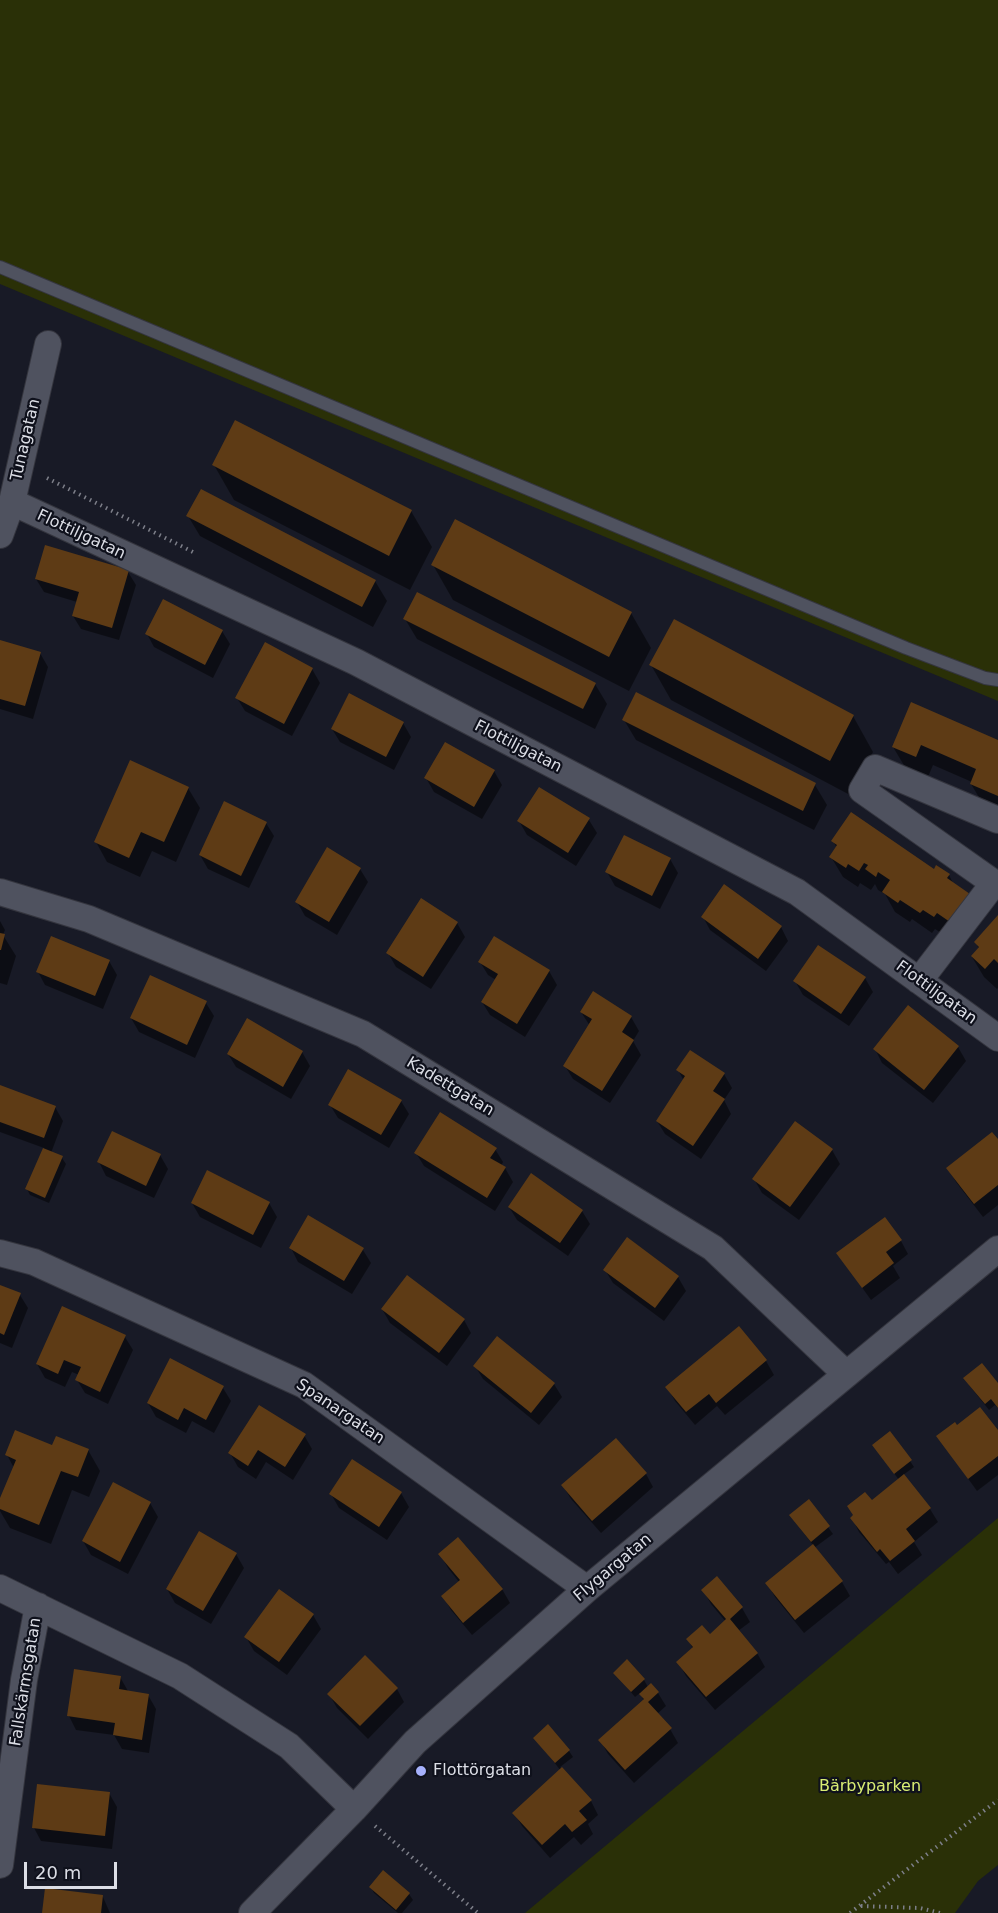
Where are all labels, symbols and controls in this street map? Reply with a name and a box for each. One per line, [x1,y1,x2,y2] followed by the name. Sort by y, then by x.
[7,397,45,483] street label: Tunagatan
[34,506,128,564] street label: Flottiljgatan
[471,717,565,777] street label: Flottiljgatan
[892,957,980,1029] street label: Flottiljgatan
[403,1053,497,1121] street label: Kadettgatan
[292,1375,388,1449] street label: Spanargatan
[570,1530,656,1606] street label: Flygargatan
[6,1616,46,1748] street label: Fallskärmsgatan
[433,1761,531,1781] place label: Flottörgatan
[414,1764,428,1778] marker: Flottörgatan
[819,1777,921,1797] park label: Bärbyparken
[27,1850,120,1888] scale bar
[35,1862,81,1883] text: 20 m

